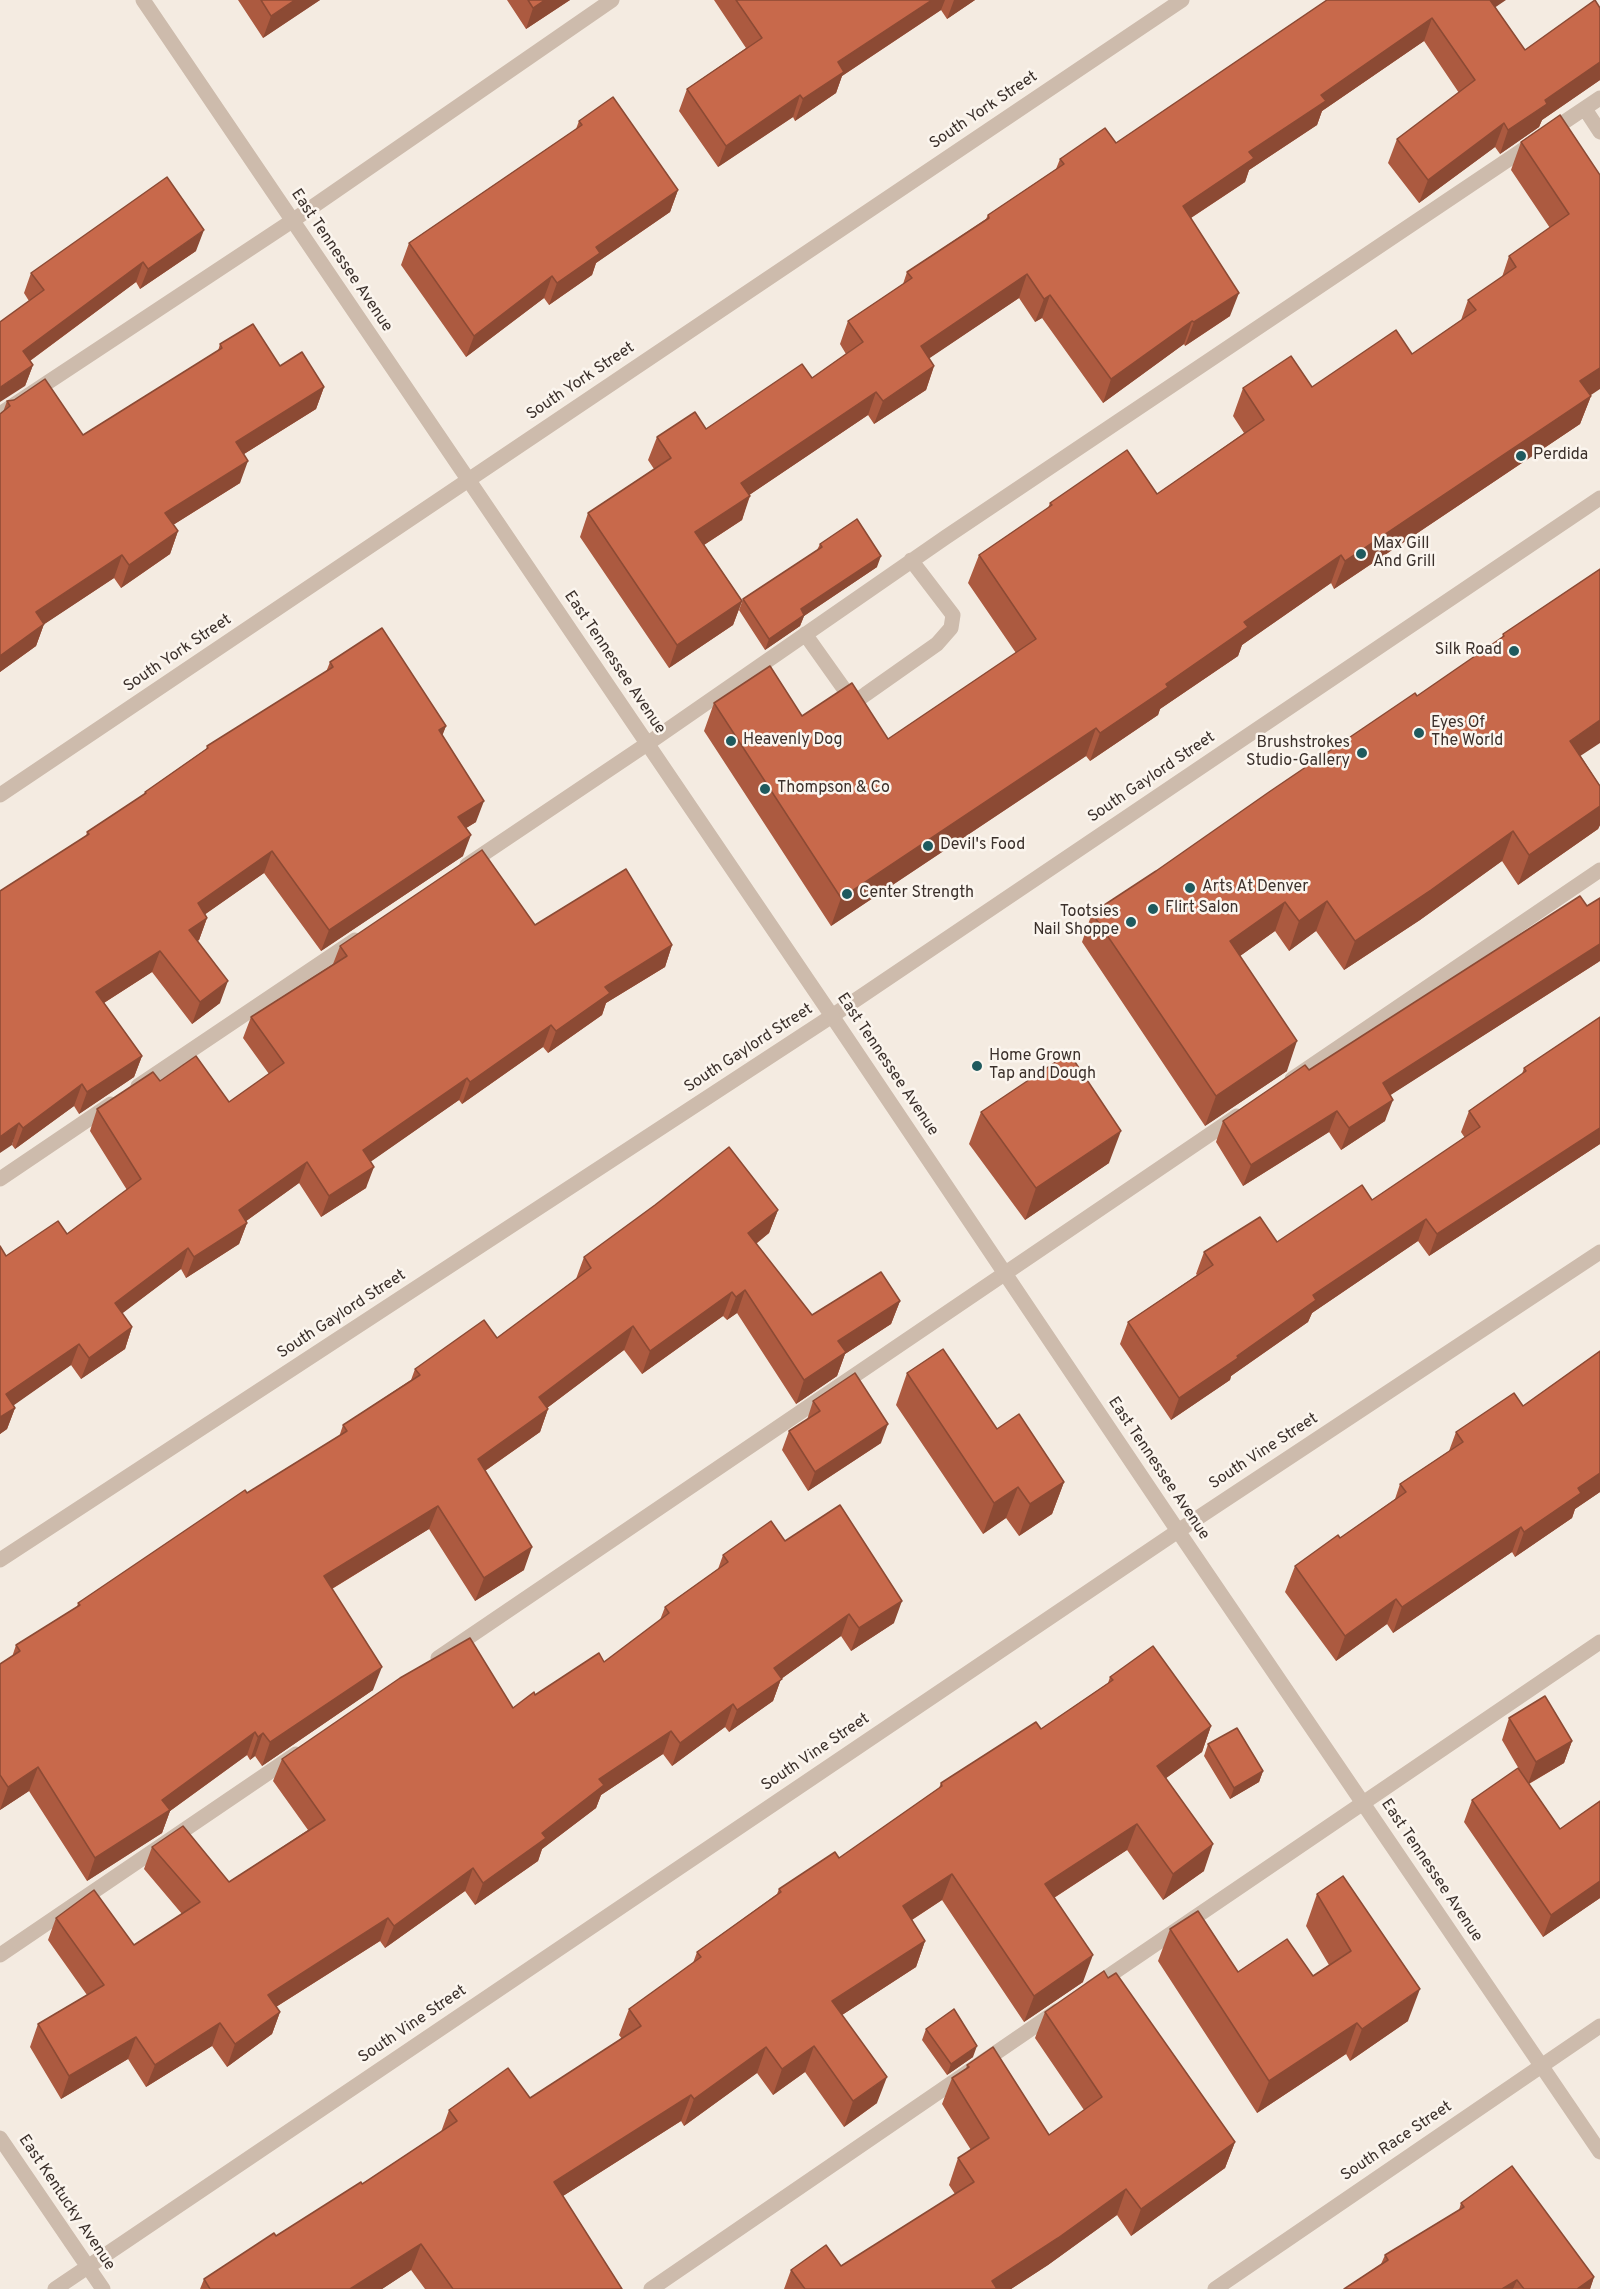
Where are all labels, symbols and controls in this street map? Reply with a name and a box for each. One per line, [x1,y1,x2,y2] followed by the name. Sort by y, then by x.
[927,68,1041,154] street label: South York Street
[286,186,396,336] street label: East Tennessee Avenue
[524,339,638,425] street label: South York Street
[1533,446,1588,466] place label: Perdida
[1514,449,1528,463] marker: Perdida
[1373,535,1435,573] place label: Max Gill And Grill
[1354,547,1368,561] marker: Max Gill And Grill
[559,588,669,738] street label: East Tennessee Avenue
[121,611,235,697] street label: South York Street
[1435,641,1502,661] place label: Silk Road
[1507,644,1521,658] marker: Silk Road
[1431,714,1503,752] place label: Eyes Of The World
[1412,726,1426,740] marker: Eyes Of The World
[1085,728,1219,828] street label: South Gaylord Street
[743,731,842,751] place label: Heavenly Dog
[724,734,738,748] marker: Heavenly Dog
[1246,734,1350,772] place label: Brushstrokes Studio-Gallery
[1355,746,1369,760] marker: Brushstrokes Studio-Gallery
[777,779,890,799] place label: Thompson & Co
[758,782,772,796] marker: Thompson & Co
[940,836,1025,856] place label: Devil's Food
[921,839,935,853] marker: Devil's Food
[1202,878,1309,898] place label: Arts At Denver
[1183,881,1197,895] marker: Arts At Denver
[859,884,974,904] place label: Center Strength
[840,887,854,901] marker: Center Strength
[1165,899,1239,919] place label: Flirt Salon
[1146,902,1160,916] marker: Flirt Salon
[1033,903,1119,941] place label: Tootsies Nail Shoppe
[1124,915,1138,929] marker: Tootsies Nail Shoppe
[832,990,942,1140] street label: East Tennessee Avenue
[681,1000,817,1098] street label: South Gaylord Street
[989,1047,1096,1085] place label: Home Grown Tap and Dough
[970,1059,984,1073] marker: Home Grown Tap and Dough
[274,1266,410,1364] street label: South Gaylord Street
[1103,1394,1213,1544] street label: East Tennessee Avenue
[1206,1410,1322,1494] street label: South Vine Street
[758,1710,874,1796] street label: South Vine Street
[1376,1796,1486,1946] street label: East Tennessee Avenue
[355,1982,471,2068] street label: South Vine Street
[1338,2098,1456,2186] street label: South Race Street
[13,2132,119,2274] street label: East Kentucky Avenue

